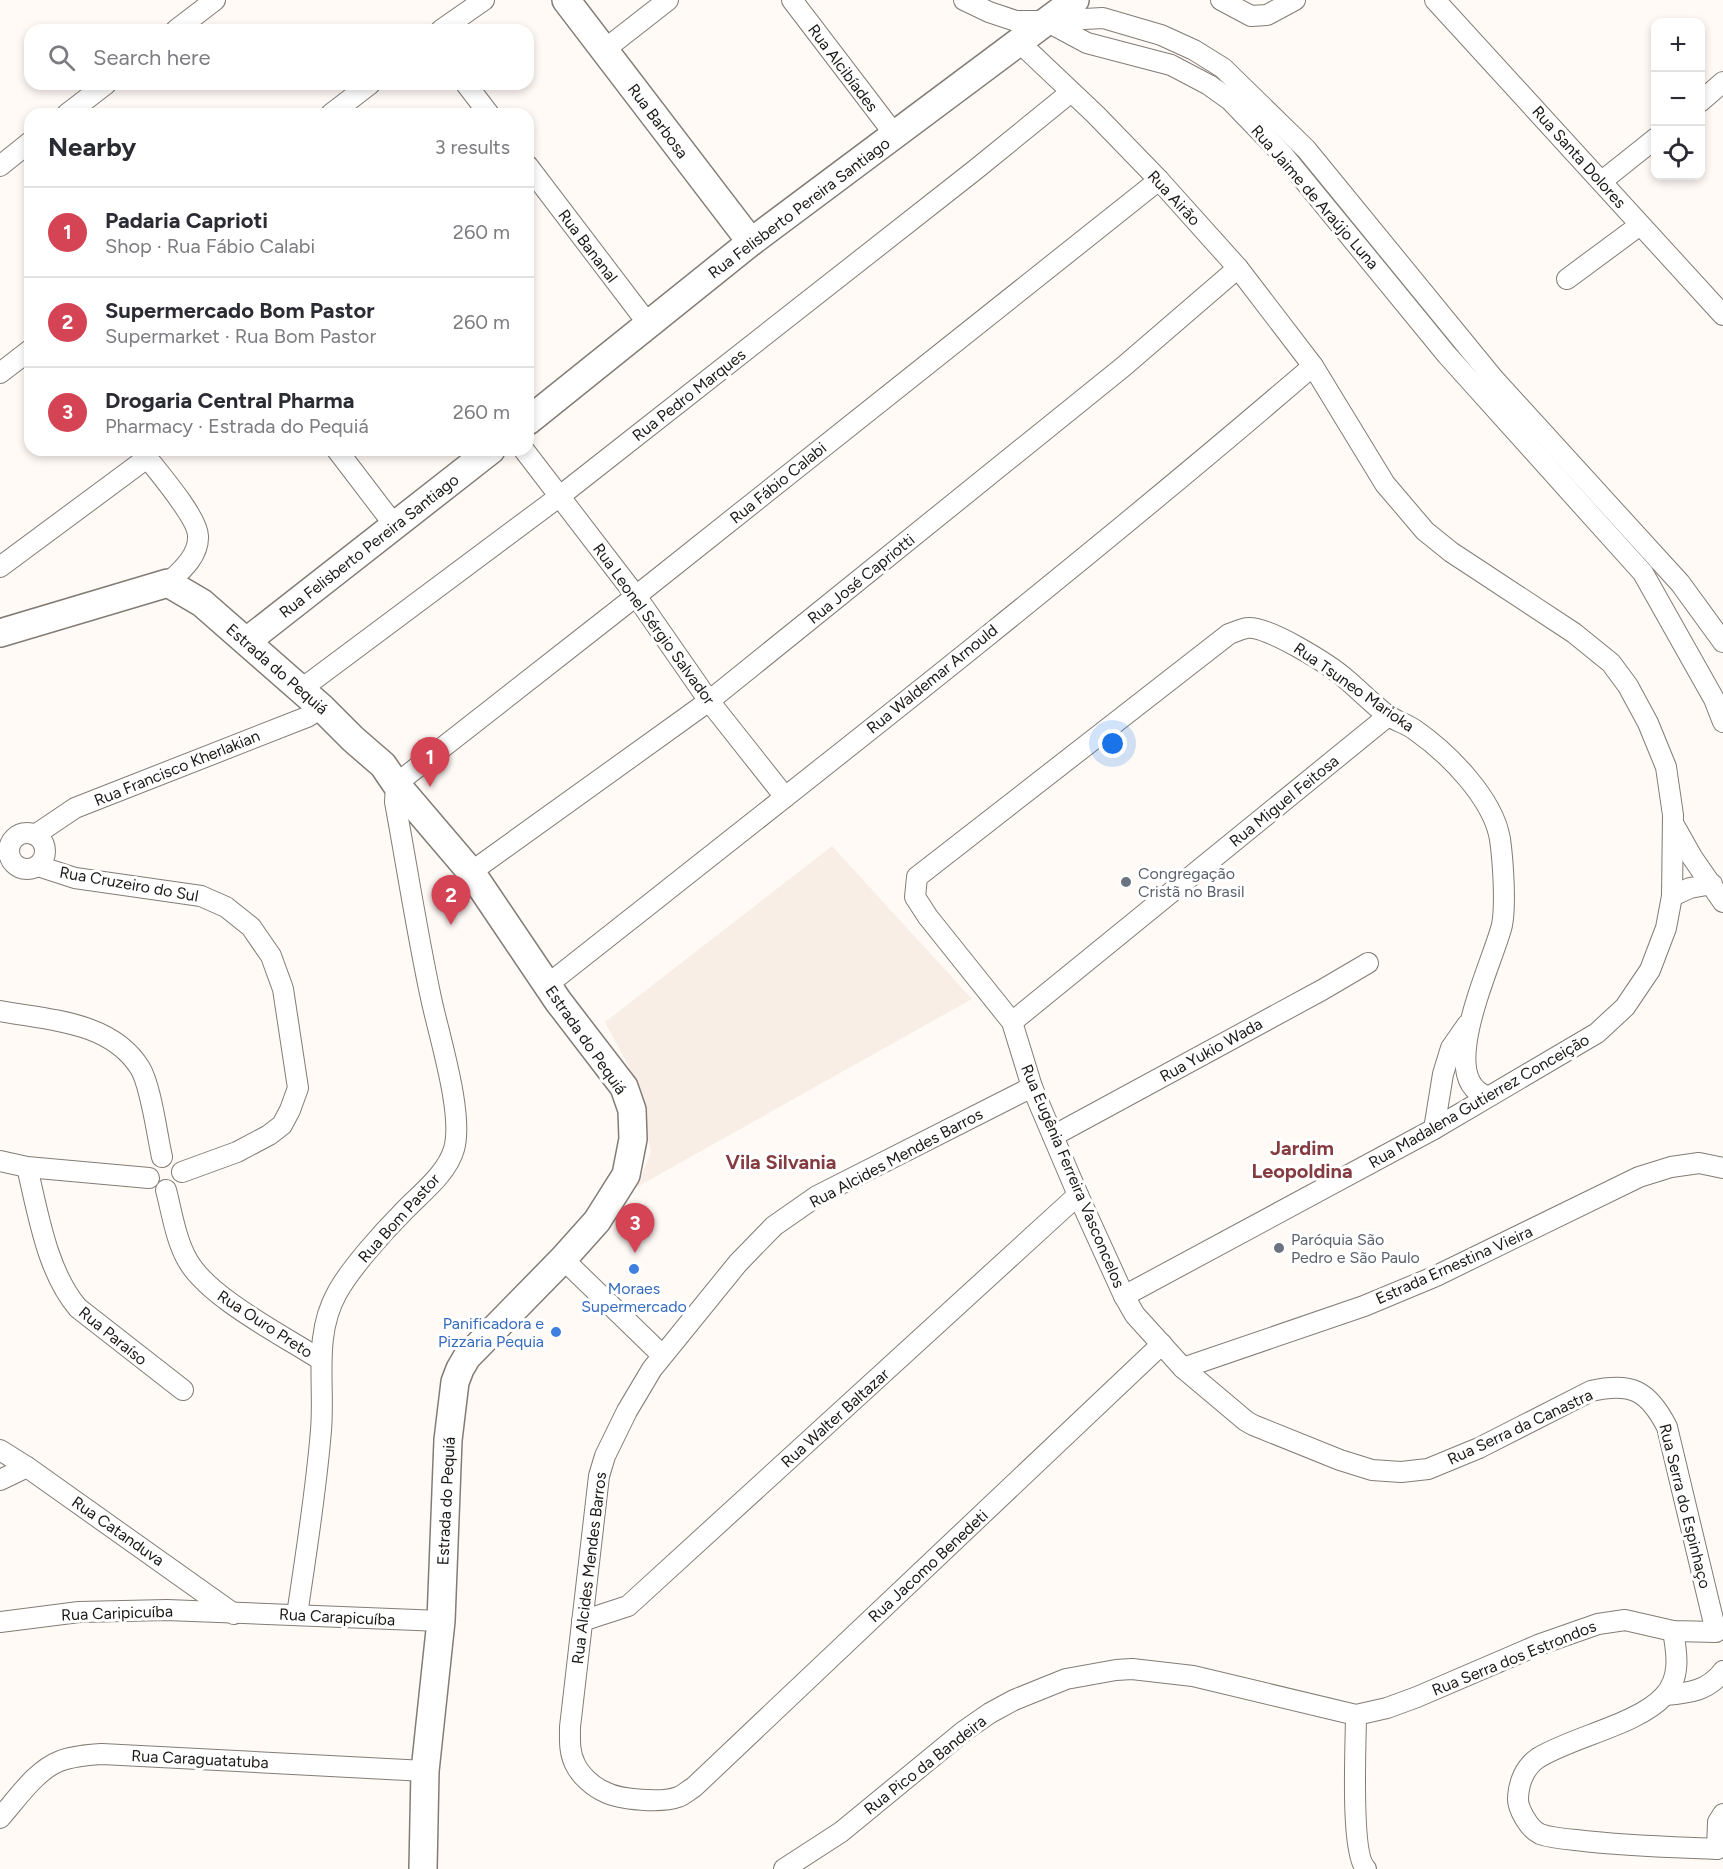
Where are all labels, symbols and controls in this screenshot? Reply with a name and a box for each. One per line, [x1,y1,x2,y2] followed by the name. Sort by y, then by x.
[1651,18,1705,180] map controls
[1651,18,1705,72] button: +
[804,21,882,115] street label: Rua Alcibíades
[24,24,534,90] search box
[45,41,78,74] icon: search
[93,44,211,71] text: Search here
[1651,72,1705,126] button: −
[624,80,692,162] street label: Rua Barbosa
[1528,102,1630,212] street label: Rua Santa Dolores
[1247,121,1383,273] street label: Rua Jaime de Araújo Luna
[1651,126,1705,180] button: locate
[48,131,136,163] text: Nearby
[704,133,894,283] street label: Rua Felisberto Pereira Santiago
[435,135,510,159] text: 3 results
[1144,166,1204,230] street label: Rua Airão
[554,206,622,286] street label: Rua Bananal
[105,207,268,234] text: Padaria Caprioti
[63,220,72,244] text: 1
[453,220,510,244] text: 260 m
[105,234,315,258] text: Shop · Rua Fábio Calabi
[105,297,375,324] text: Supermercado Bom Pastor
[62,310,73,334] text: 2
[453,310,510,334] text: 260 m
[105,324,376,348] text: Supermarket · Rua Bom Pastor
[629,345,749,445] street label: Rua Pedro Marques
[105,387,355,414] text: Drogaria Central Pharma
[62,400,73,424] text: 3
[453,400,510,424] text: 260 m
[105,414,369,438] text: Pharmacy · Estrada do Pequiá
[726,438,830,528] street label: Rua Fábio Calabi
[275,470,463,622] street label: Rua Felisberto Pereira Santiago
[804,530,918,628] street label: Rua José Capriotti
[589,540,719,709] street label: Rua Leonel Sérgio Salvador
[222,620,332,718] street label: Estrada do Pequiá
[863,620,1001,738] street label: Rua Waldemar Arnould
[1290,638,1418,736] street label: Rua Tsuneo Marioka
[91,726,263,810] street label: Rua Francisco Kherlakian
[1098,729,1127,758] your location
[410,738,450,787] pin: 1
[1226,751,1342,851] street label: Rua Miguel Feitosa
[58,862,200,906] street label: Rua Cruzeiro do Sul
[1138,864,1244,901] place label: Congregação Cristã no Brasil
[1119,875,1133,889] marker: Congregação Cristã no Brasil
[432,876,470,925] pin: 2
[541,982,631,1098] street label: Estrada do Pequiá
[1156,1014,1266,1086] street label: Rua Yukio Wada
[1365,1030,1593,1172] street label: Rua Madalena Gutierrez Conceição
[1017,1061,1129,1291] street label: Rua Eugênia Ferreira Vasconcelos
[806,1104,986,1212] street label: Rua Alcides Mendes Barros
[1251,1136,1353,1183] district label: Jardim Leopoldina
[725,1150,837,1174] district label: Vila Silvania
[354,1169,444,1266] street label: Rua Bom Pastor
[616,1204,654,1253] pin: 3
[1373,1222,1535,1308] street label: Estrada Ernestina Vieira
[1291,1230,1420,1267] place label: Paróquia São Pedro e São Paulo
[1272,1241,1286,1255] marker: Paróquia São Pedro e São Paulo
[627,1262,641,1276] marker: Moraes Supermercado
[581,1279,687,1316] place label: Moraes Supermercado
[214,1286,316,1362] street label: Rua Ouro Preto
[75,1303,151,1369] street label: Rua Paraíso
[438,1314,544,1351] place label: Panificadora e Pizzaria Pequia
[549,1325,563,1339] marker: Panificadora e Pizzaria Pequia
[777,1364,893,1471] street label: Rua Walter Baltazar
[1444,1385,1596,1469] street label: Rua Serra da Canastra
[1655,1422,1715,1590] street label: Rua Serra do Espinhaço
[433,1436,459,1566] street label: Estrada do Pequiá
[568,1471,610,1665] street label: Rua Alcides Mendes Barros
[68,1492,168,1570] street label: Rua Catanduva
[864,1506,992,1626] street label: Rua Jacomo Benedeti
[61,1602,173,1624] street label: Rua Caripicuíba
[278,1604,396,1630] street label: Rua Carapicuíba
[1429,1616,1599,1700] street label: Rua Serra dos Estrondos
[860,1711,990,1819] street label: Rua Pico da Bandeira
[131,1746,269,1772] street label: Rua Caraguatatuba

